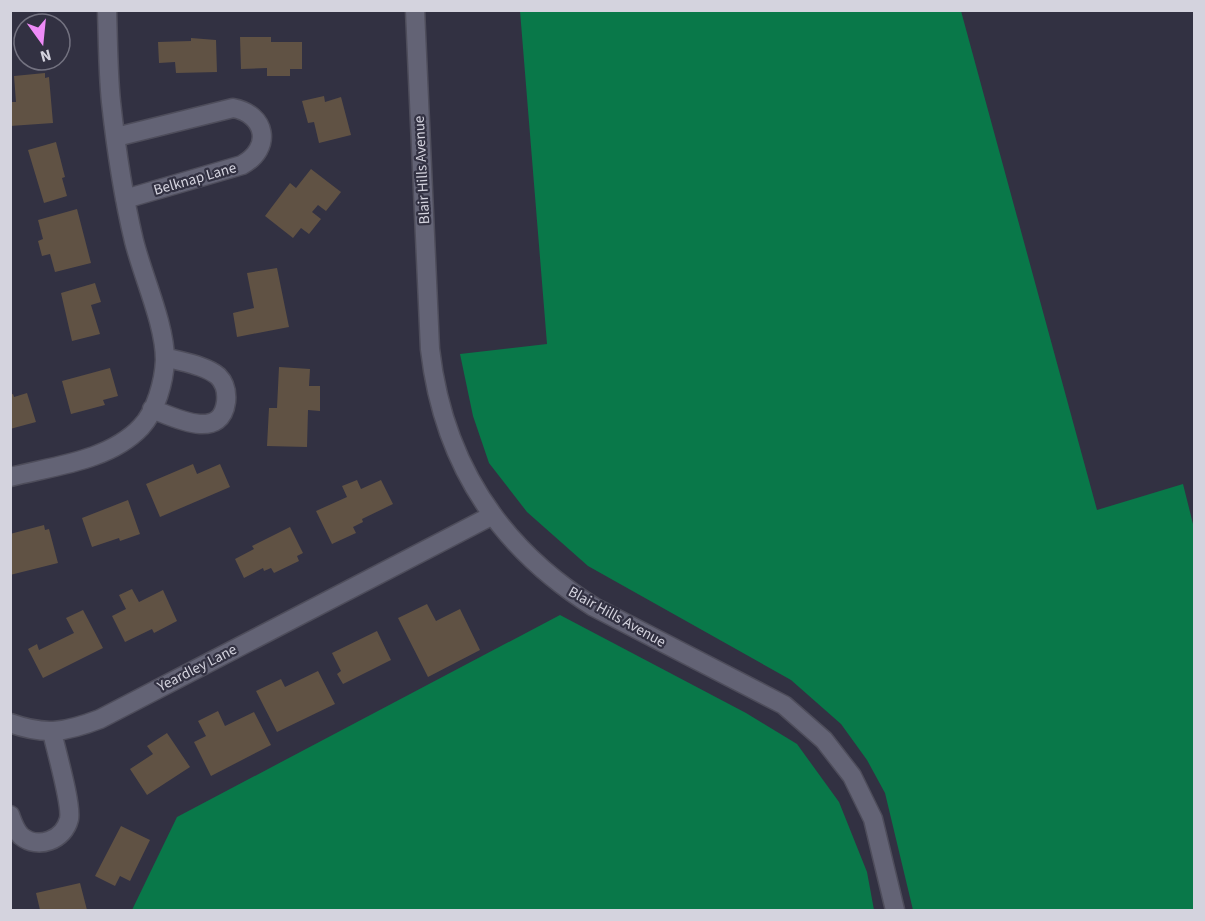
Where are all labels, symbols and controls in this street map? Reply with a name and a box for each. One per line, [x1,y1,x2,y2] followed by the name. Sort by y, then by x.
[12,12,72,72] north arrow
[38,44,54,68] text: N
[409,115,435,225] street label: Blair Hills Avenue
[151,157,239,201] street label: Belknap Lane
[564,581,670,653] street label: Blair Hills Avenue
[153,639,240,697] street label: Yeardley Lane

